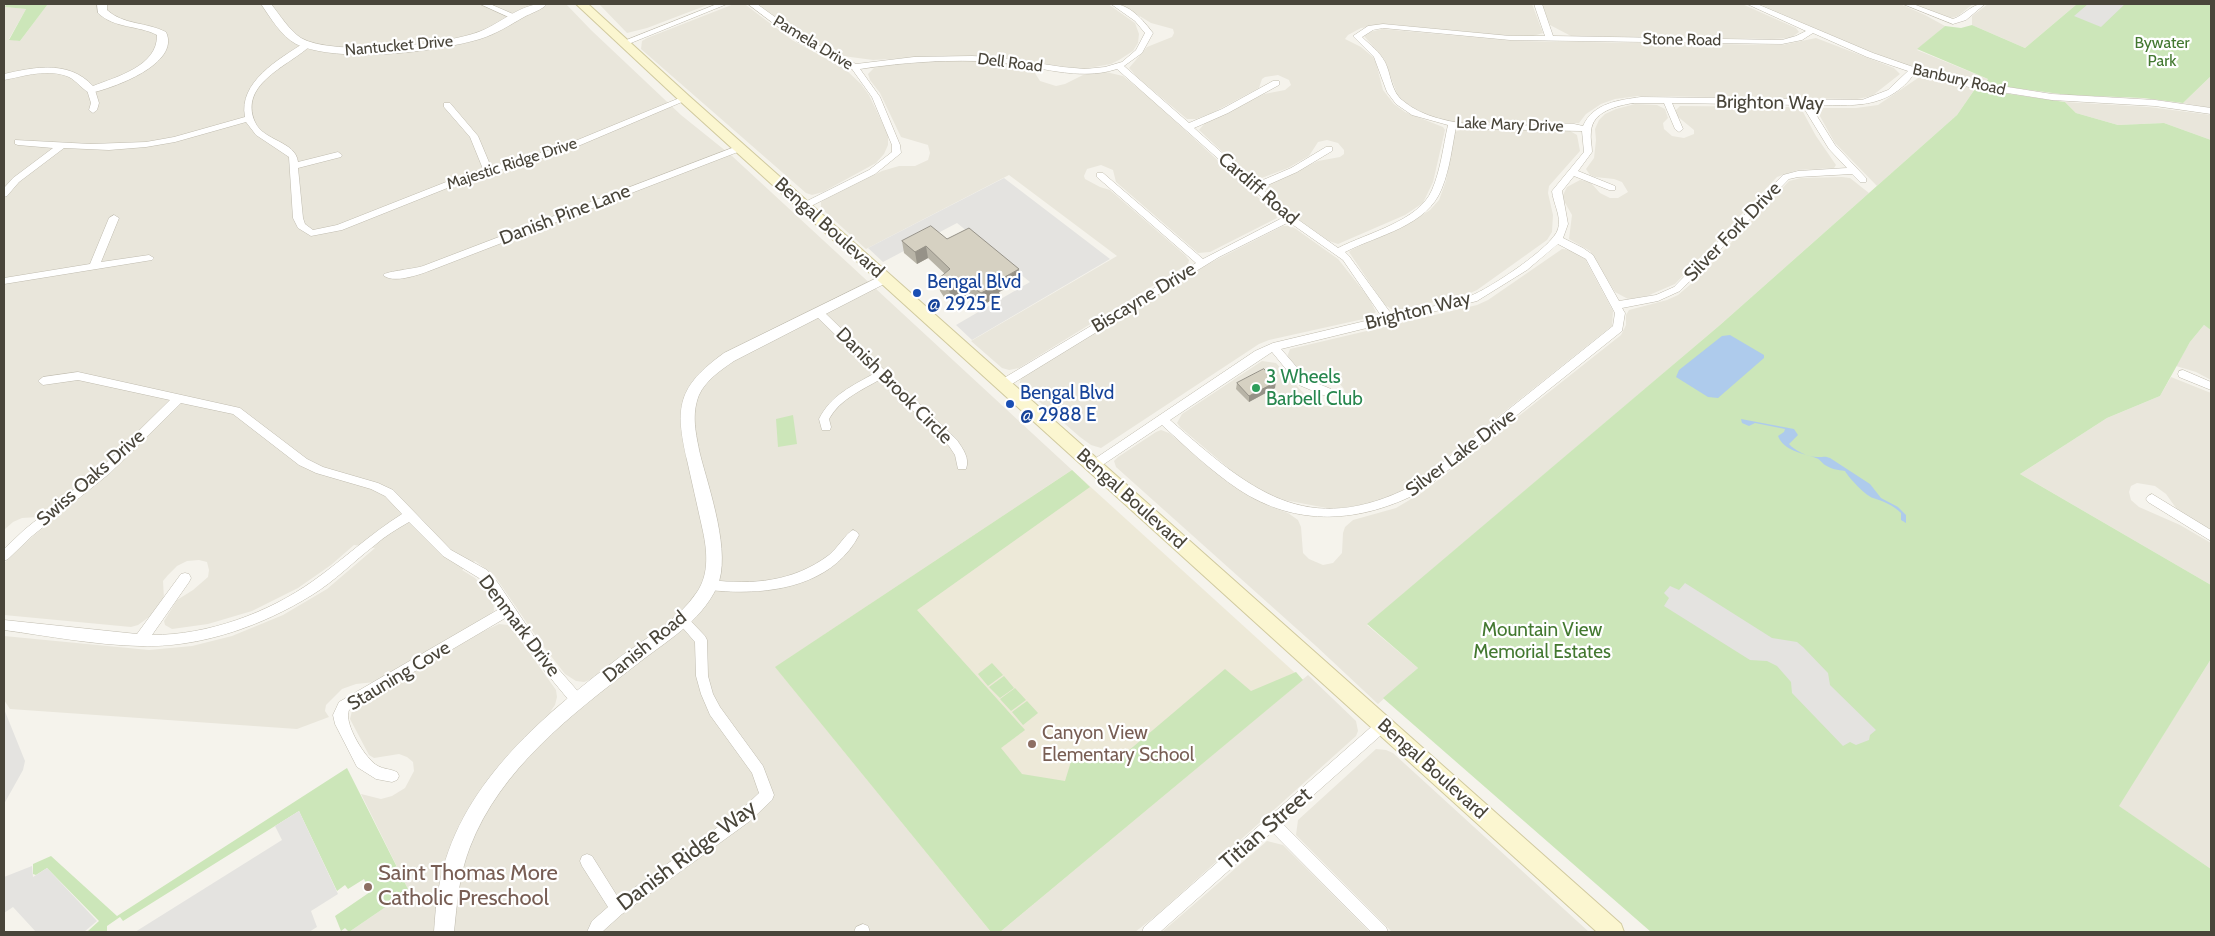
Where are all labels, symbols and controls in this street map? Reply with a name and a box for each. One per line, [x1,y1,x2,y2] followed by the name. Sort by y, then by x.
[770,12,856,74] street label: Pamela Drive
[1643,30,1721,50] street label: Stone Road
[344,32,454,60] street label: Nantucket Drive
[2135,33,2189,71] park label: Bywater Park
[976,49,1044,77] street label: Dell Road
[1911,60,2007,100] street label: Banbury Road
[1716,91,1824,115] street label: Brighton Way
[1456,114,1564,136] street label: Lake Mary Drive
[444,134,580,194] street label: Majestic Ridge Drive
[1213,148,1303,230] street label: Cardiff Road
[770,173,888,283] street label: Bengal Boulevard
[1680,178,1786,286] street label: Silver Fork Drive
[496,180,634,250] street label: Danish Pine Lane
[1088,258,1200,338] street label: Biscayne Drive
[927,271,1021,315] place label: Bengal Blvd @ 2925 E
[911,287,923,299] marker: Bengal Blvd @ 2925 E
[1363,287,1473,335] street label: Brighton Way
[831,323,957,449] street label: Danish Brook Circle
[1266,366,1363,410] place label: 3 Wheels Barbell Club
[1020,382,1114,426] place label: Bengal Blvd @ 2988 E
[1250,382,1262,394] marker: 3 Wheels Barbell Club
[1004,398,1016,410] marker: Bengal Blvd @ 2988 E
[1401,404,1521,502] street label: Silver Lake Drive
[32,425,150,531] street label: Swiss Oaks Drive
[1072,444,1190,554] street label: Bengal Boulevard
[473,571,565,681] street label: Denmark Drive
[599,606,691,688] street label: Danish Road
[1473,619,1611,663] park label: Mountain View Memorial Estates
[343,636,455,716] street label: Stauning Cove
[1373,714,1491,824] street label: Bengal Boulevard
[1042,722,1194,766] place label: Canyon View Elementary School
[1026,738,1038,750] marker: Canyon View Elementary School
[1215,782,1317,876] street label: Titian Street
[612,795,762,917] street label: Danish Ridge Way
[378,861,558,912] place label: Saint Thomas More Catholic Preschool
[362,881,374,893] marker: Saint Thomas More Catholic Preschool

